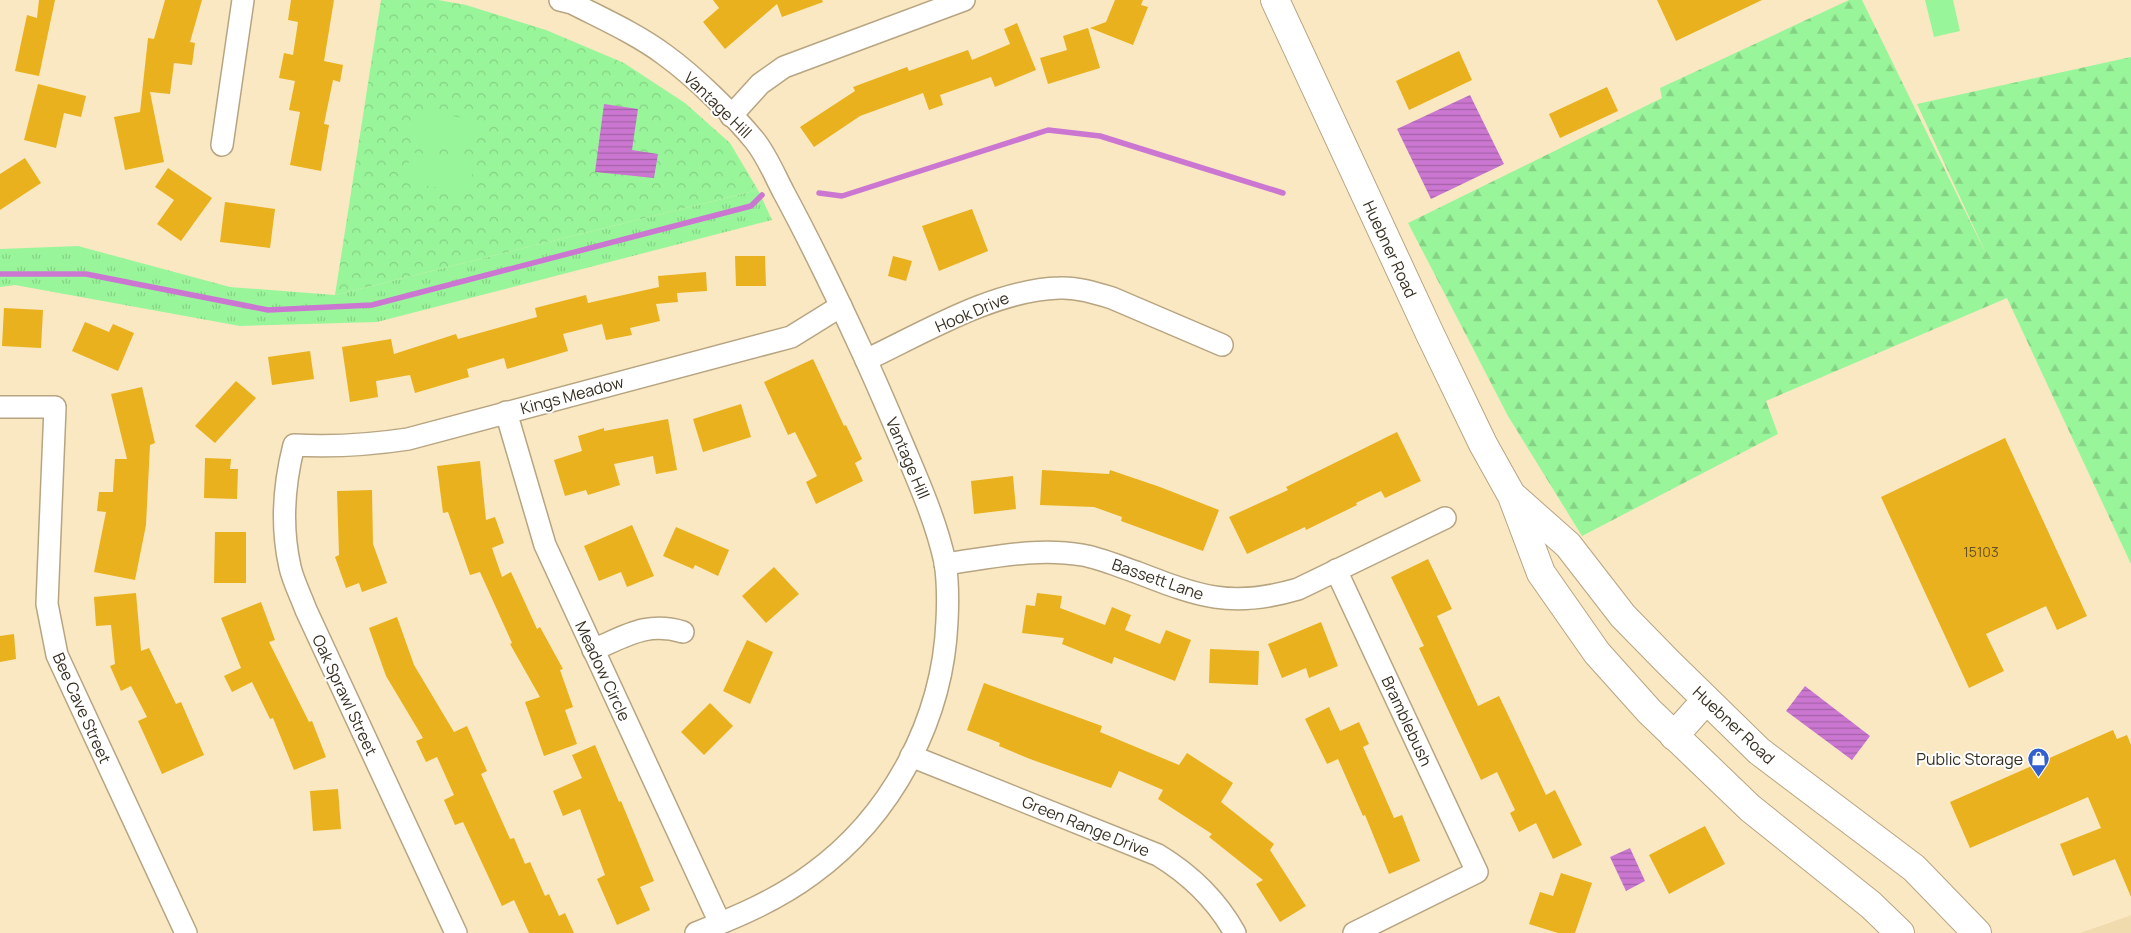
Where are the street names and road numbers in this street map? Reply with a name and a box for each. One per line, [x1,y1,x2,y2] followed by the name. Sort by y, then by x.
[679,67,757,143] street label: Vantage Hill
[1358,197,1422,301] street label: Huebner Road
[932,287,1012,337] street label: Hook Drive
[518,371,626,419] street label: Kings Meadow
[881,414,935,502] street label: Vantage Hill
[1109,553,1207,605] street label: Bassett Lane
[570,617,636,725] street label: Meadow Circle
[307,631,383,759] street label: Oak Sprawl Street
[48,649,116,767] street label: Bee Cave Street
[1377,672,1437,770] street label: Bramblebush
[1688,681,1780,769] street label: Huebner Road
[1019,790,1153,862] street label: Green Range Drive

